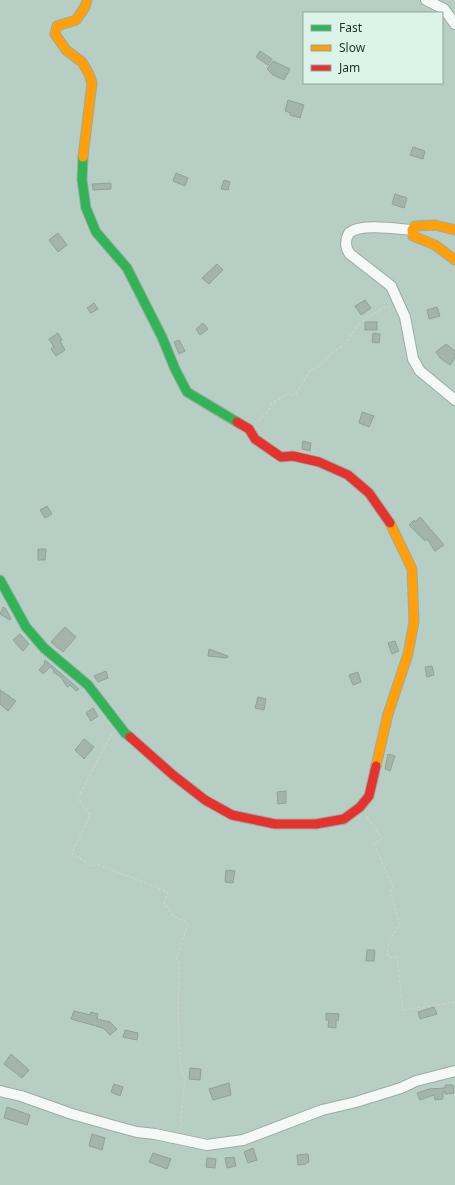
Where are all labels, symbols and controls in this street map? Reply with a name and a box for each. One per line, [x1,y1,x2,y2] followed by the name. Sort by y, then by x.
[303,12,443,84] legend
[339,19,363,36] text: Fast
[339,39,366,56] text: Slow
[338,59,360,76] text: Jam

